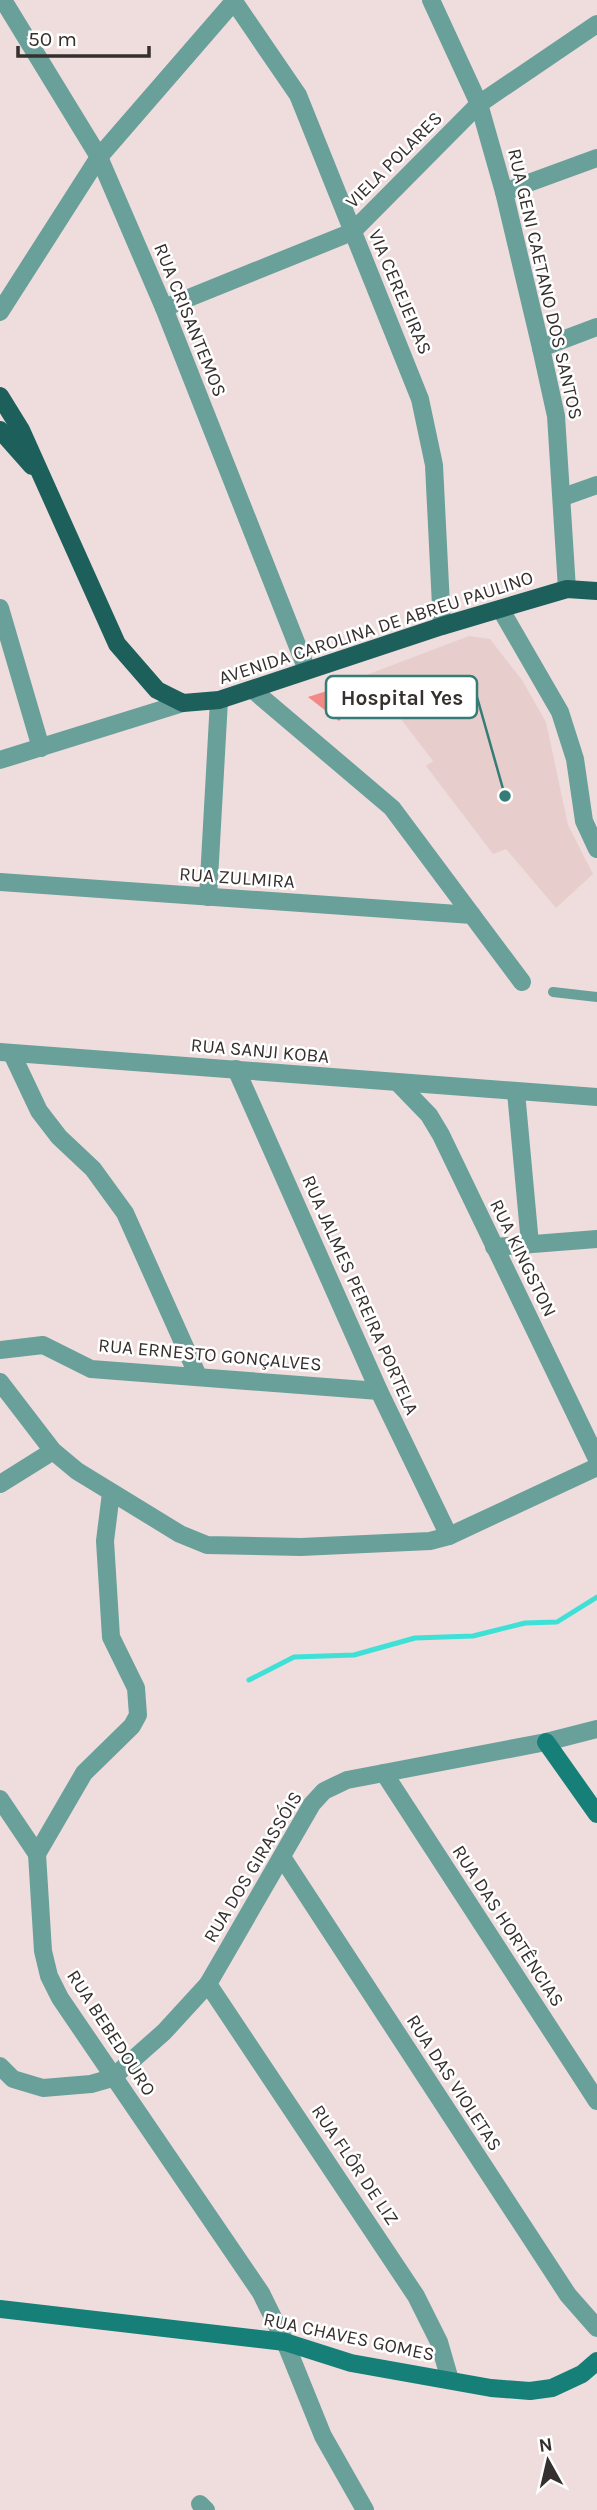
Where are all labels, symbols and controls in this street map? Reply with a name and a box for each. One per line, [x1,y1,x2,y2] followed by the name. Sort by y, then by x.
[18,14,149,58] scale bar
[28,27,77,51] text: 50 m
[341,107,447,213] street label: VIELA POLARES
[503,146,587,422] street label: RUA GENI CAETANO DOS SANTOS
[364,226,436,358] street label: VIA CEREJEIRAS
[149,240,231,400] street label: RUA CRISANTEMOS
[216,567,536,689] street label: AVENIDA CAROLINA DE ABREU PAULINO
[326,676,477,718] callout: Hospital Yes
[341,686,463,710] text: Hospital Yes
[178,863,296,893] street label: RUA ZULMIRA
[190,1034,330,1068] street label: RUA SANJI KOBA
[297,1172,423,1418] street label: RUA JALMES PEREIRA PORTELA
[485,1196,561,1320] street label: RUA KINGSTON
[97,1334,323,1376] street label: RUA ERNESTO GONÇALVES
[198,1787,307,1947] street label: RUA DOS GIRASSÓIS
[448,1841,568,2011] street label: RUA DAS HORTÊNCIAS
[62,1966,160,2100] street label: RUA BEBEDOURO
[402,2011,506,2155] street label: RUA DAS VIOLETAS
[307,2101,403,2229] street label: RUA FLÔR DE LIZ
[261,2308,437,2366] street label: RUA CHAVES GOMES
[513,2426,583,2496] north arrow
[537,2433,554,2457] text: N

